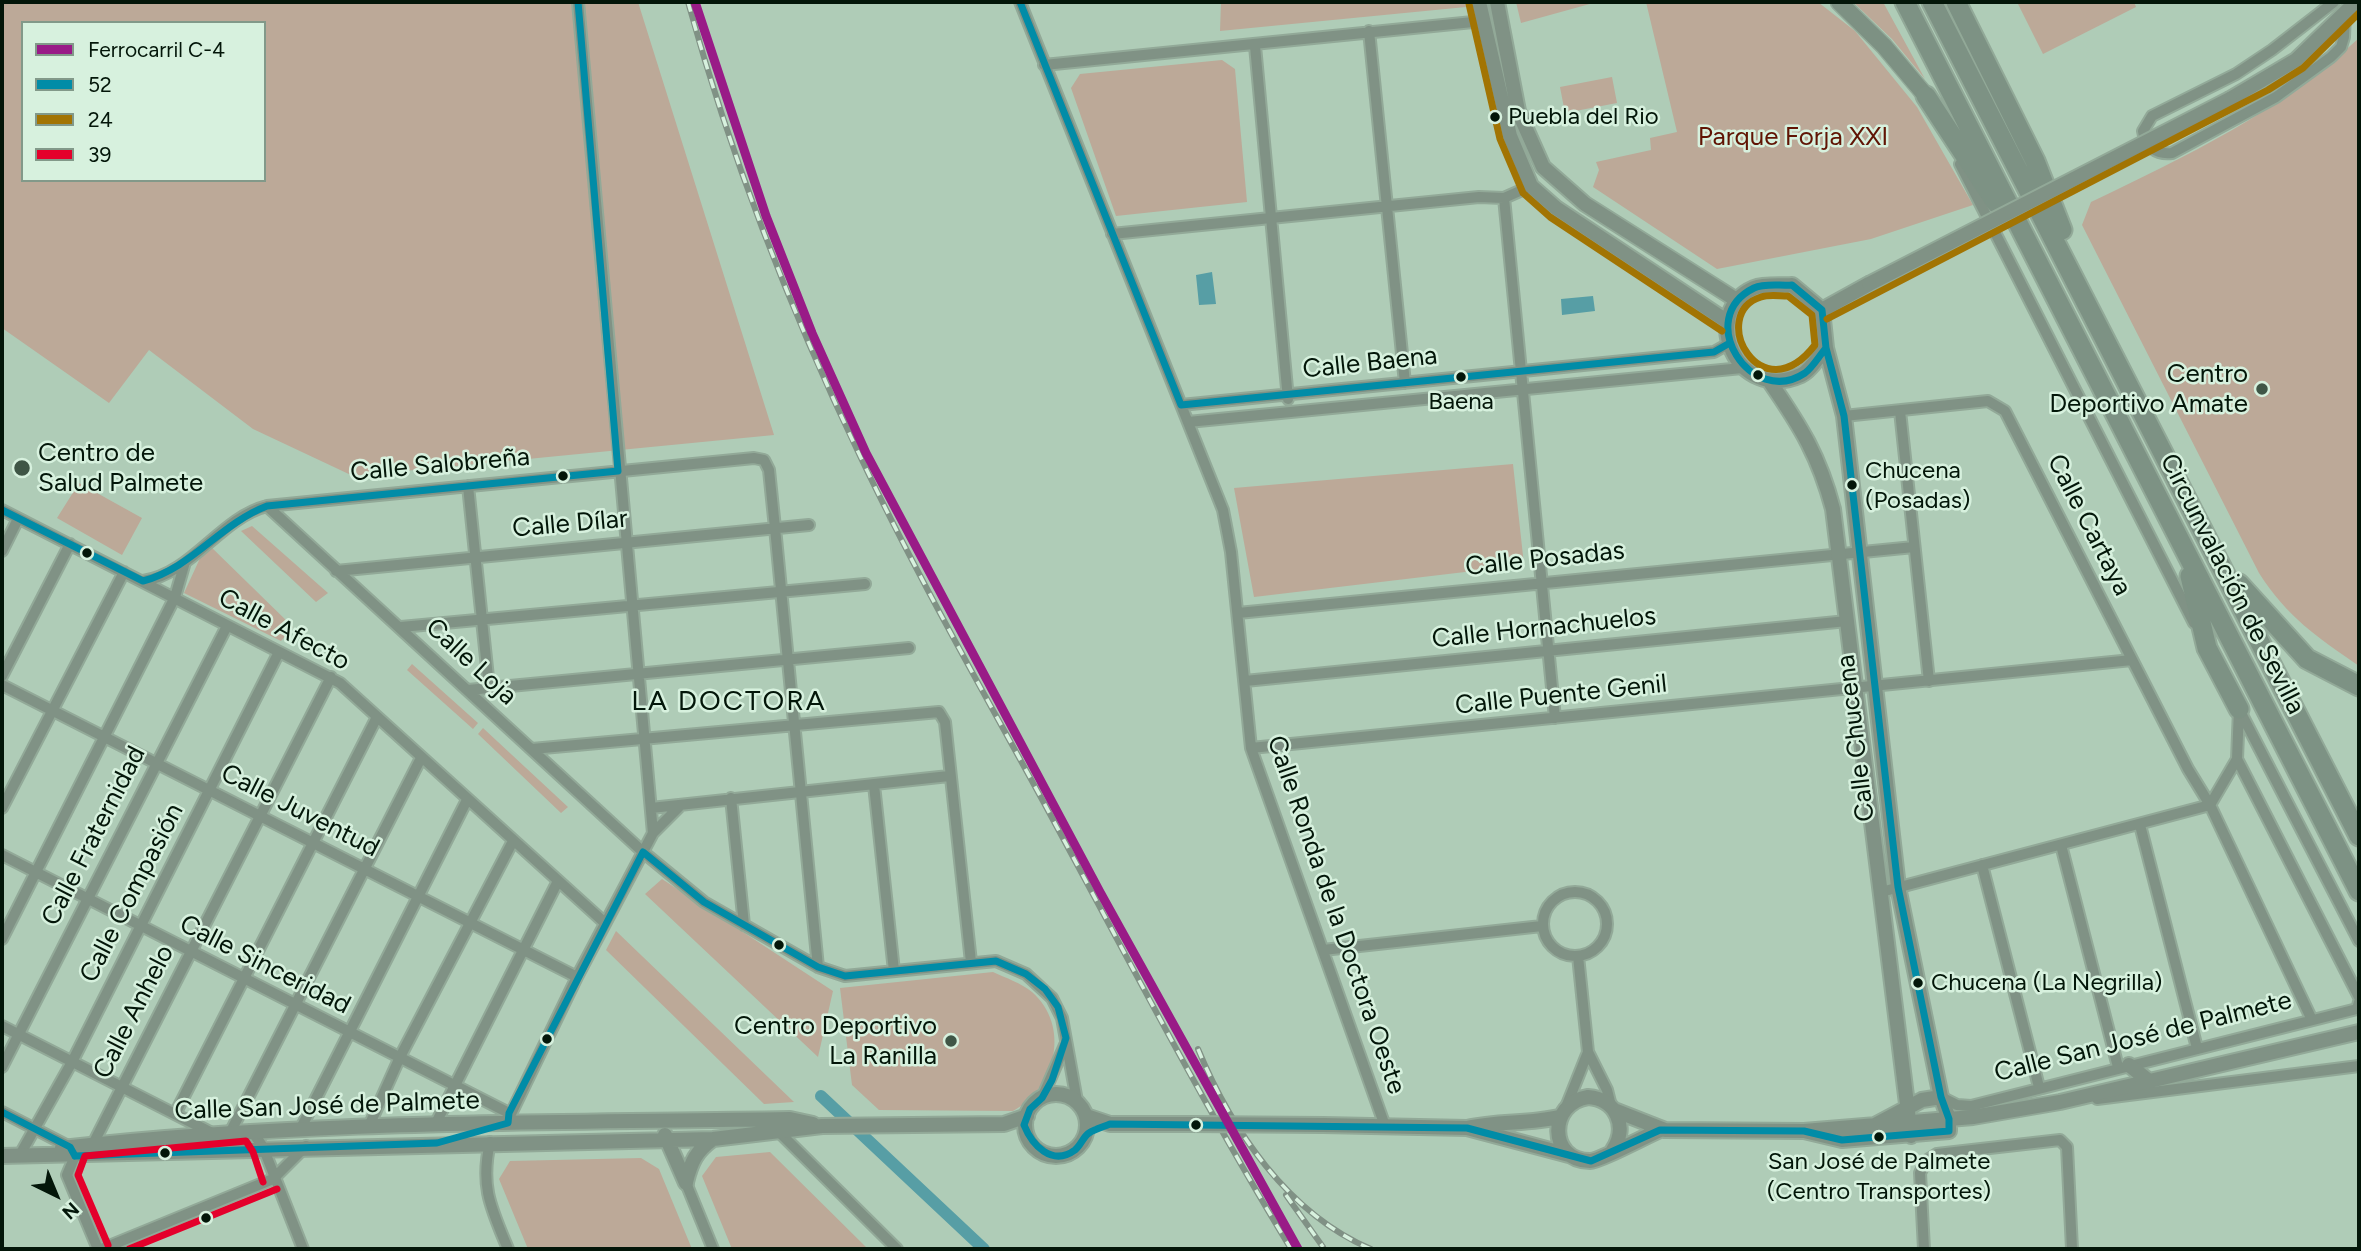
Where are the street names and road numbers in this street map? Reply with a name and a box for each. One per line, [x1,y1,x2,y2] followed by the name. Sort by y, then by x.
[1301,340,1439,386] street label: Calle Baena
[349,442,531,488] street label: Calle Salobreña
[2040,449,2138,601] street label: Calle Cartaya
[2153,449,2311,719] street label: Circunvalación de Sevilla
[511,503,629,545] street label: Calle Dílar
[1464,535,1626,583] street label: Calle Posadas
[213,582,355,678] street label: Calle Afecto
[1430,601,1658,655] street label: Calle Hornachuelos
[419,612,523,712] street label: Calle Loja
[1830,653,1882,823] street label: Calle Chucena
[1454,668,1668,722] street label: Calle Puente Genil
[1260,732,1412,1098] street label: Calle Ronda de la Doctora Oeste
[35,741,153,931] street label: Calle Fraternidad
[216,758,384,864] street label: Calle Juventud
[74,798,190,988] street label: Calle Compasión
[174,909,356,1021] street label: Calle Sinceridad
[87,940,181,1084] street label: Calle Anhelo
[1991,985,2295,1089] street label: Calle San José de Palmete
[174,1085,480,1127] street label: Calle San José de Palmete

